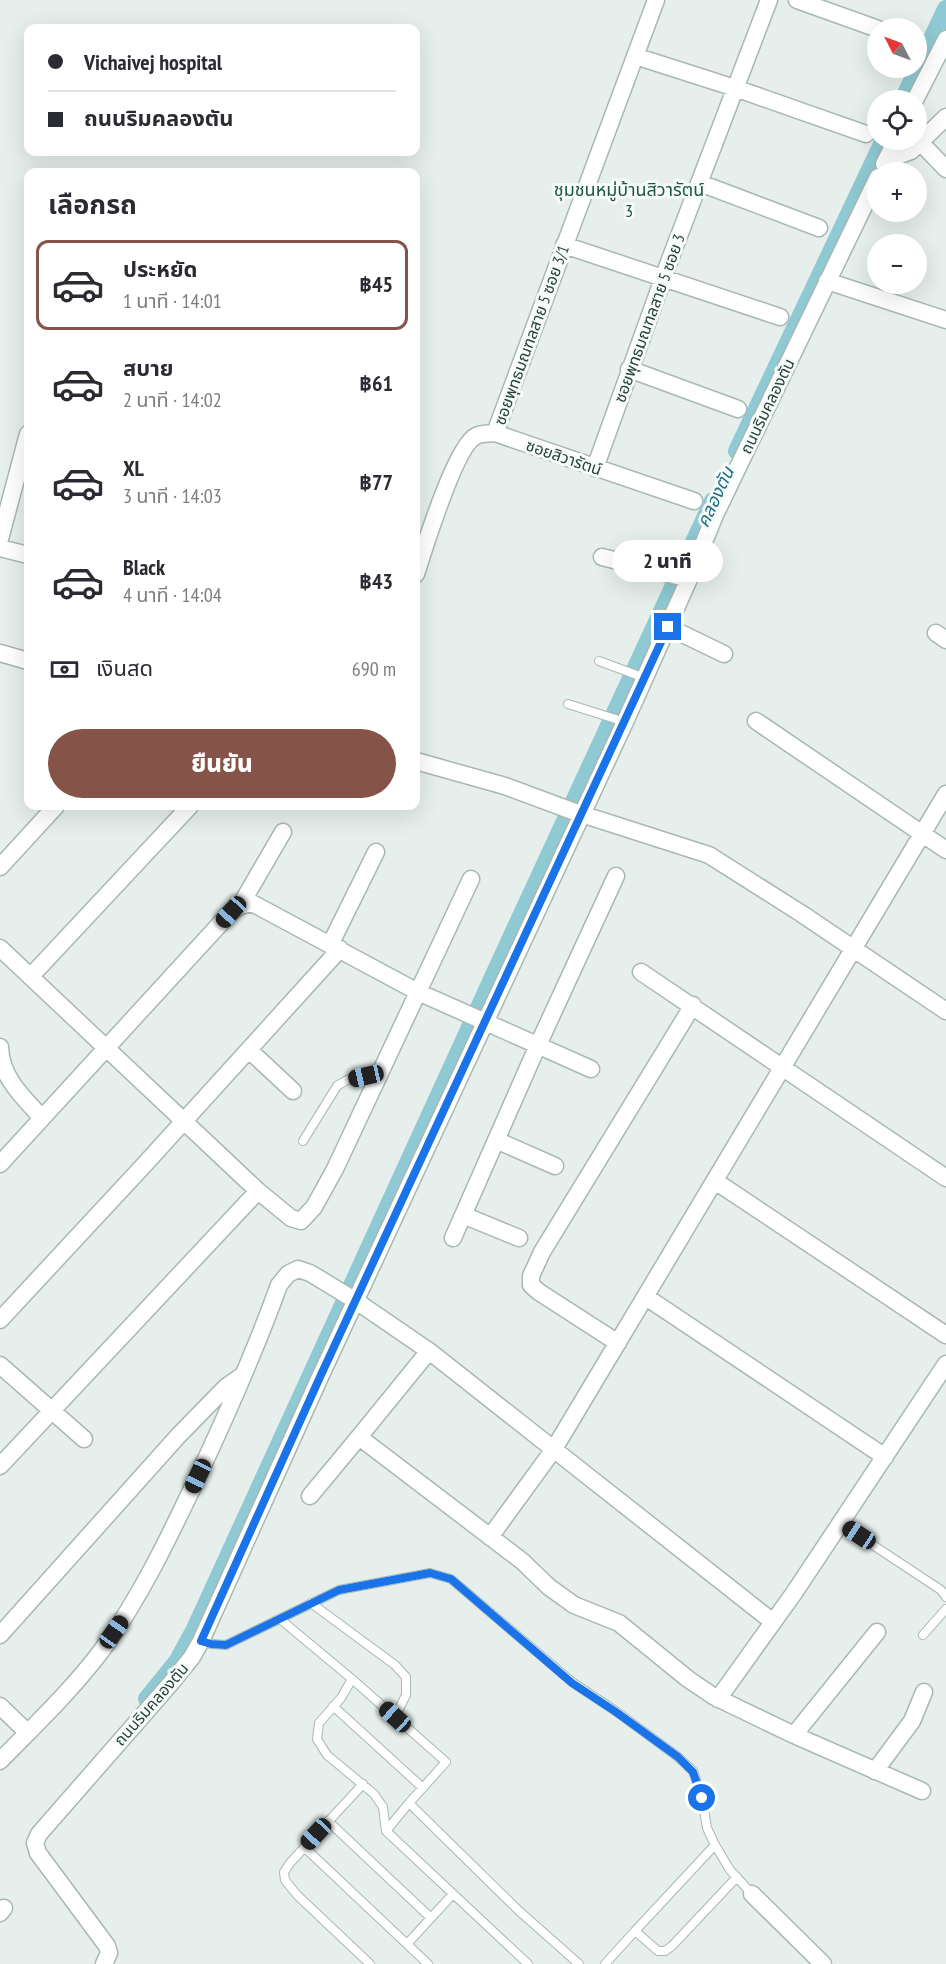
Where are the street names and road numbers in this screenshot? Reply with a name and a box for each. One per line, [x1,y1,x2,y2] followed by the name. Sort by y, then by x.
[609,231,689,405] street label: ซอยพุทธมณฑลสาย 5 ซอย 3
[489,242,573,428] street label: ซอยพุทธมณฑลสาย 5 ซอย 3/1
[735,355,799,457] street label: ถนนริมคลองตัน
[523,435,605,479] street label: ซอยสิวารัตน์
[109,1658,193,1750] street label: ถนนริมคลองตัน

